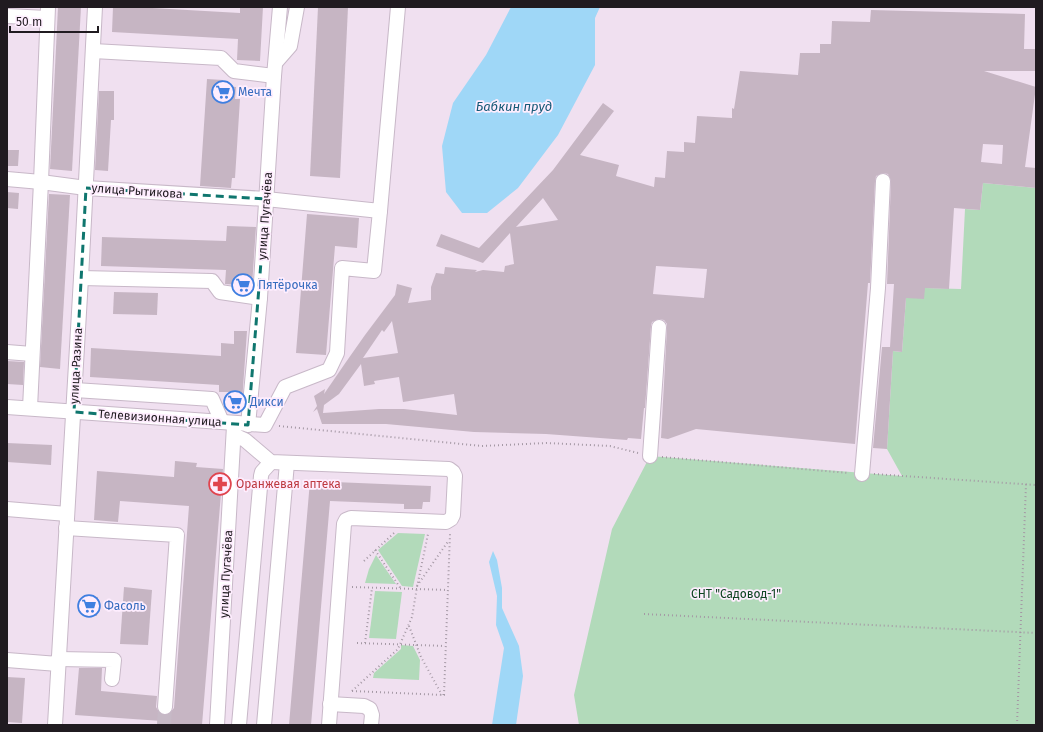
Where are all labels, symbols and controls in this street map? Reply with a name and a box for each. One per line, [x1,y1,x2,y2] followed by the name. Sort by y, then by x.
[10,8,98,34] scale bar
[16,15,42,29] text: 50 m
[210,79,236,105] supermarket icon: Мечта
[238,85,272,99] place label: Мечта
[476,99,552,114] water label: Бабкин пруд
[255,172,275,260] street label: улица Пугачёва
[91,181,183,201] street label: улица Рытикова
[230,272,256,298] supermarket icon: Пятёрочка
[258,278,318,292] place label: Пятёрочка
[67,328,85,404] street label: улица Разина
[222,389,248,415] supermarket icon: Дикси
[249,395,284,409] place label: Дикси
[98,407,222,429] street label: Телевизионная улица
[207,471,233,497] pharmacy icon: Оранжевая аптека
[236,477,341,491] place label: Оранжевая аптека
[217,530,235,618] street label: улица Пугачёва
[691,587,781,601] park label: СНТ "Садовод-1"
[76,593,102,619] supermarket icon: Фасоль
[104,599,146,613] place label: Фасоль

